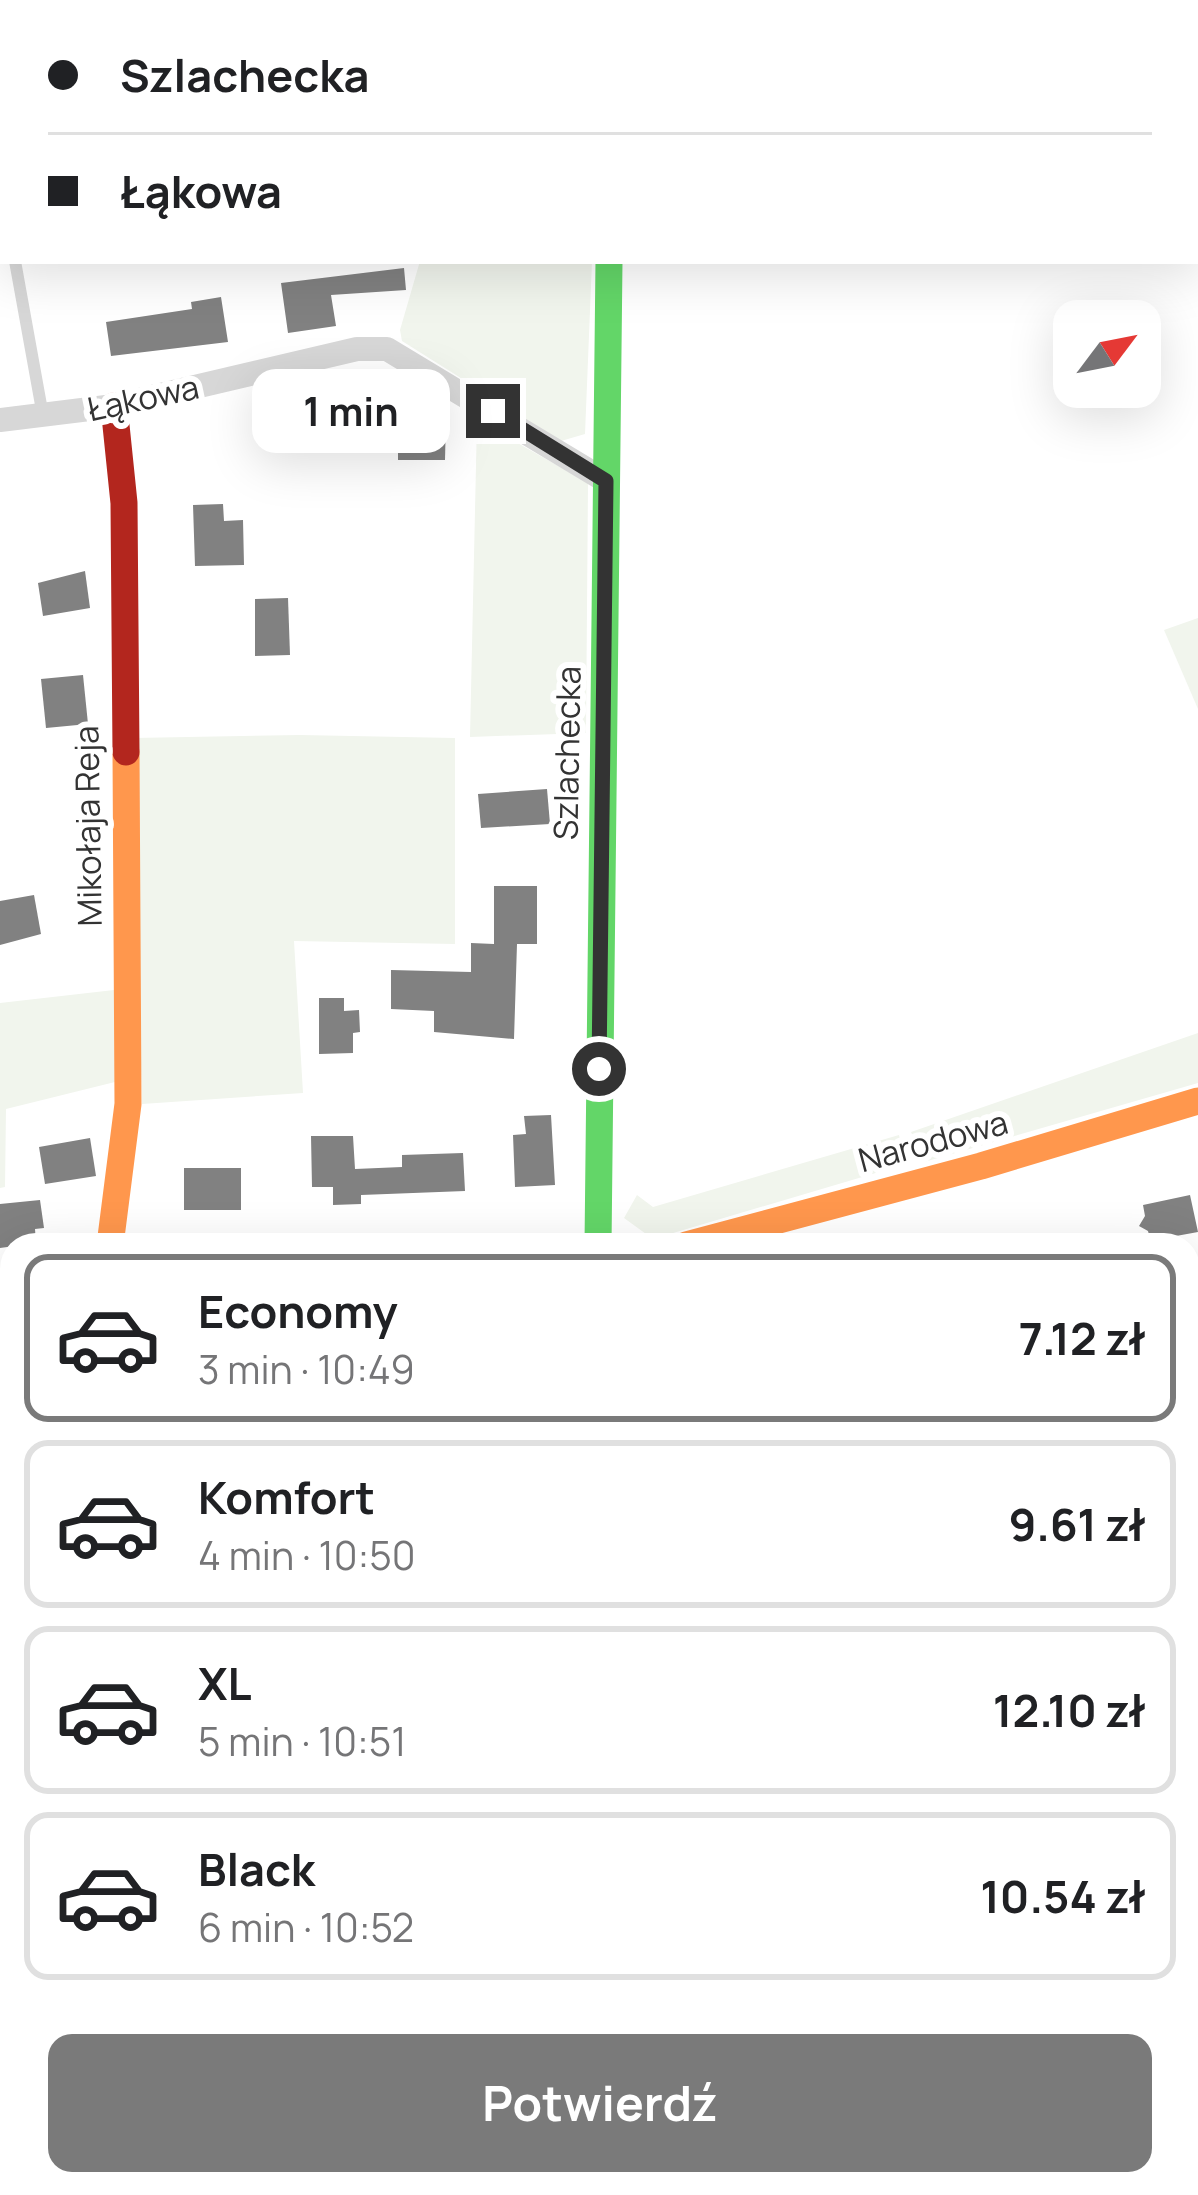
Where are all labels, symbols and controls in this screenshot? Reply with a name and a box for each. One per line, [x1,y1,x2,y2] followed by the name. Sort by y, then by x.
[120,44,369,106] text: Szlachecka
[120,160,282,222] text: Łąkowa
[1053,300,1161,408] north arrow
[1053,300,1161,408] map controls
[83,364,203,431] street label: Łąkowa
[253,369,451,453] callout: 1 min
[303,384,399,438] text: 1 min
[466,384,520,438] route end
[542,666,591,840] street label: Szlachecka
[63,725,112,927] street label: Mikołaja Reja
[572,1042,626,1096] route start
[853,1099,1013,1182] street label: Narodowa
[198,1280,398,1342] text: Economy
[54,1284,162,1392] icon: car
[1019,1307,1146,1369] text: 7.12 zł
[198,1342,415,1396] text: 3 min · 10:49
[198,1466,375,1528] text: Komfort
[54,1470,162,1578] icon: car
[1008,1493,1146,1555] text: 9.61 zł
[198,1528,416,1582] text: 4 min · 10:50
[198,1652,252,1714] text: XL
[54,1656,162,1764] icon: car
[993,1679,1146,1741] text: 12.10 zł
[198,1714,407,1768] text: 5 min · 10:51
[198,1838,315,1900] text: Black
[54,1842,162,1950] icon: car
[980,1865,1146,1927] text: 10.54 zł
[198,1900,414,1954] text: 6 min · 10:52
[48,2034,1152,2172] button: Potwierdź

